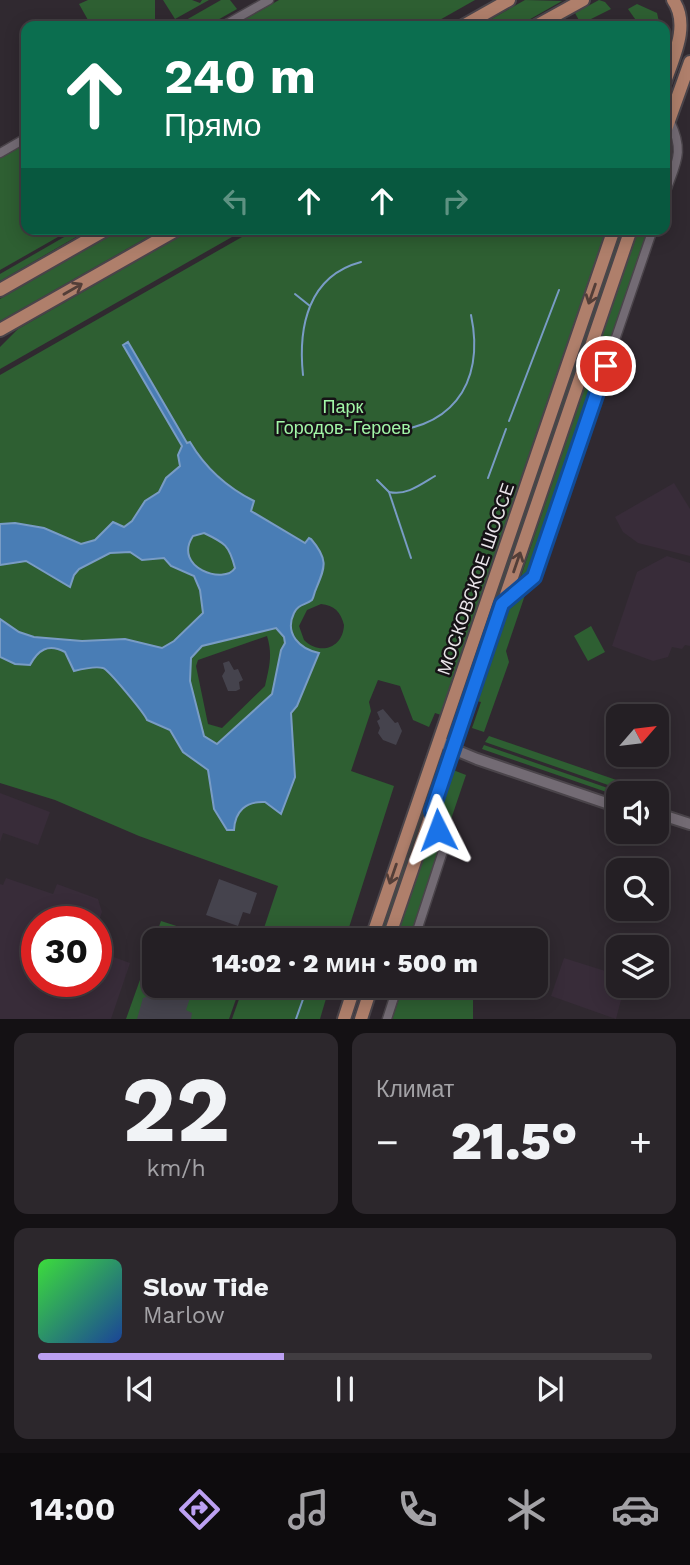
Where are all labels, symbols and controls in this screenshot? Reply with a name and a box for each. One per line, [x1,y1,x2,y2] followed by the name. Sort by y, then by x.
[164,47,316,105] text: 240 m
[49,49,140,140] icon: ahead
[164,106,262,144] text: Прямо
[217,182,255,220] icon: left
[290,182,328,220] icon: ahead
[363,182,401,220] icon: ahead
[436,182,474,220] icon: right
[62,282,83,295] one-way arrow
[585,282,597,304] one-way arrow
[576,336,636,396] pin
[587,347,625,385] icon: arrive
[275,396,411,438] park label: Парк Городов-Героев
[433,480,518,678] street label: МОСКОВСКОЕ ШОССЕ
[511,551,524,573] one-way arrow
[606,704,668,766] north arrow
[606,704,669,998] map controls
[606,781,669,844] button: sound
[401,793,475,867] position arrow
[606,858,669,921] button: search
[386,862,398,884] one-way arrow
[21,906,112,997] speed limit sign: 30
[606,935,669,998] button: layers
[212,948,478,978] text: 14:02 · 2 мин · 500 m
[122,1056,230,1163] text: 22
[376,1076,454,1103] text: Климат
[451,1111,577,1172] text: 21.5°
[376,1120,399,1164] text: −
[629,1120,652,1164] text: +
[146,1155,206,1182] text: km/h
[143,1272,269,1302] text: Slow Tide
[143,1302,225,1329] text: Marlow
[121,1370,159,1408] icon: previous
[326,1370,364,1408] icon: pause
[531,1370,569,1408] icon: next
[175,1485,224,1534] icon: directions
[284,1485,333,1534] icon: music
[393,1485,442,1534] icon: phone
[502,1485,551,1534] icon: climate
[611,1485,660,1534] icon: car
[30,1490,115,1528] text: 14:00

